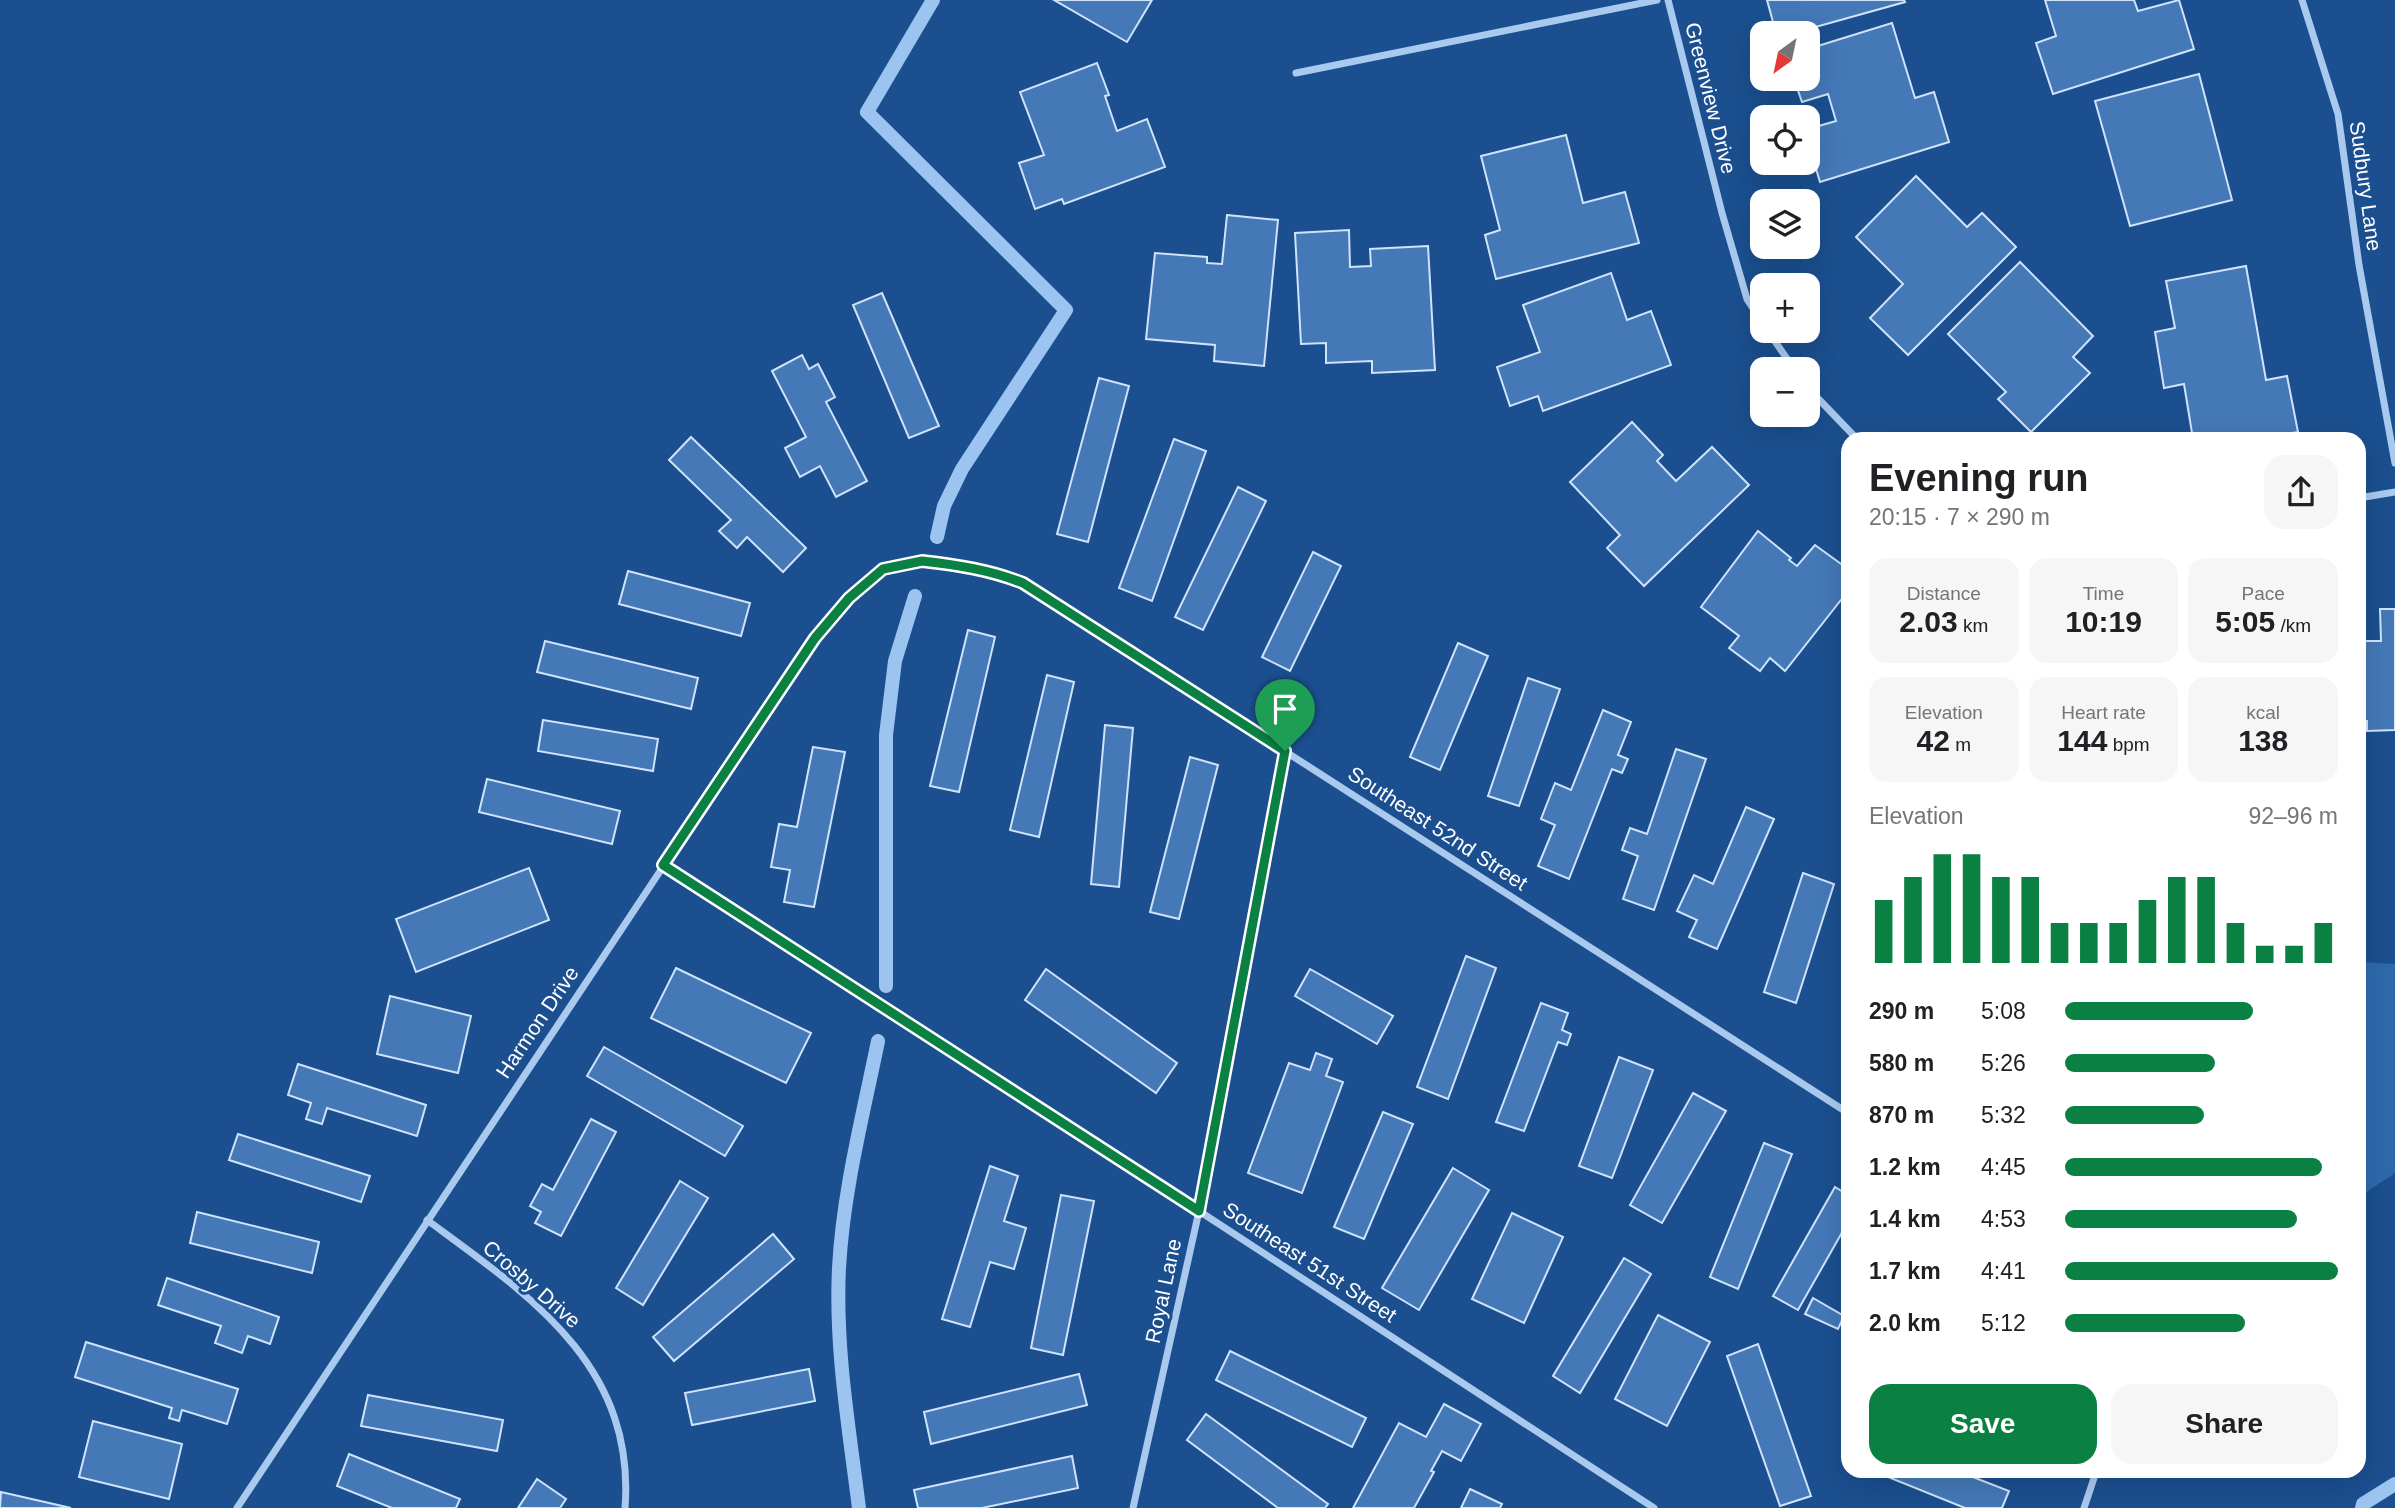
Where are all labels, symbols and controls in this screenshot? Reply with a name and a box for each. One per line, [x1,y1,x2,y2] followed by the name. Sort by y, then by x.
[1681,20,1741,176] street label: Greenview Drive
[1750,21,1820,91] north arrow
[1750,21,1820,427] map controls
[1750,105,1820,175] button: locate
[2346,120,2386,252] street label: Sudbury Lane
[1750,189,1820,259] button: layers
[1750,273,1820,343] button: +
[1750,357,1820,427] button: −
[2264,455,2338,529] button: share
[1869,457,2089,499] text: Evening run
[1869,504,2050,530] text: 20:15 · 7 × 290 m
[1907,583,1981,604] text: Distance
[2083,583,2124,604] text: Time
[2242,583,2285,604] text: Pace
[1899,605,1958,638] text: 2.03
[2065,605,2142,638] text: 10:19
[2215,605,2275,638] text: 5:05
[1958,615,1988,636] text: km
[2275,615,2311,636] text: /km
[1255,679,1315,751] pin
[1266,690,1304,728] icon: arrive
[1905,702,1983,723] text: Elevation
[2061,702,2146,723] text: Heart rate
[2246,702,2280,723] text: kcal
[1917,724,1950,757] text: 42
[2057,724,2107,757] text: 144
[2238,724,2288,757] text: 138
[1950,734,1971,755] text: m
[2107,734,2150,755] text: bpm
[1344,761,1532,895] street label: Southeast 52nd Street
[1869,803,1964,829] text: Elevation
[2248,803,2338,829] text: 92–96 m
[491,962,583,1082] street label: Harmon Drive
[1869,998,1934,1024] text: 290 m
[1981,998,2026,1024] text: 5:08
[1869,1050,1934,1076] text: 580 m
[1981,1050,2026,1076] text: 5:26
[1869,1102,1934,1128] text: 870 m
[1981,1102,2026,1128] text: 5:32
[1869,1154,1941,1180] text: 1.2 km
[1981,1154,2026,1180] text: 4:45
[1219,1197,1401,1327] street label: Southeast 51st Street
[1869,1206,1941,1232] text: 1.4 km
[1981,1206,2026,1232] text: 4:53
[479,1236,585,1332] street label: Crosby Drive
[1141,1237,1185,1345] street label: Royal Lane
[1869,1258,1941,1284] text: 1.7 km
[1981,1258,2026,1284] text: 4:41
[1869,1310,1941,1336] text: 2.0 km
[1981,1310,2026,1336] text: 5:12
[1869,1384,2097,1464] button: Save
[2111,1384,2338,1464] button: Share

